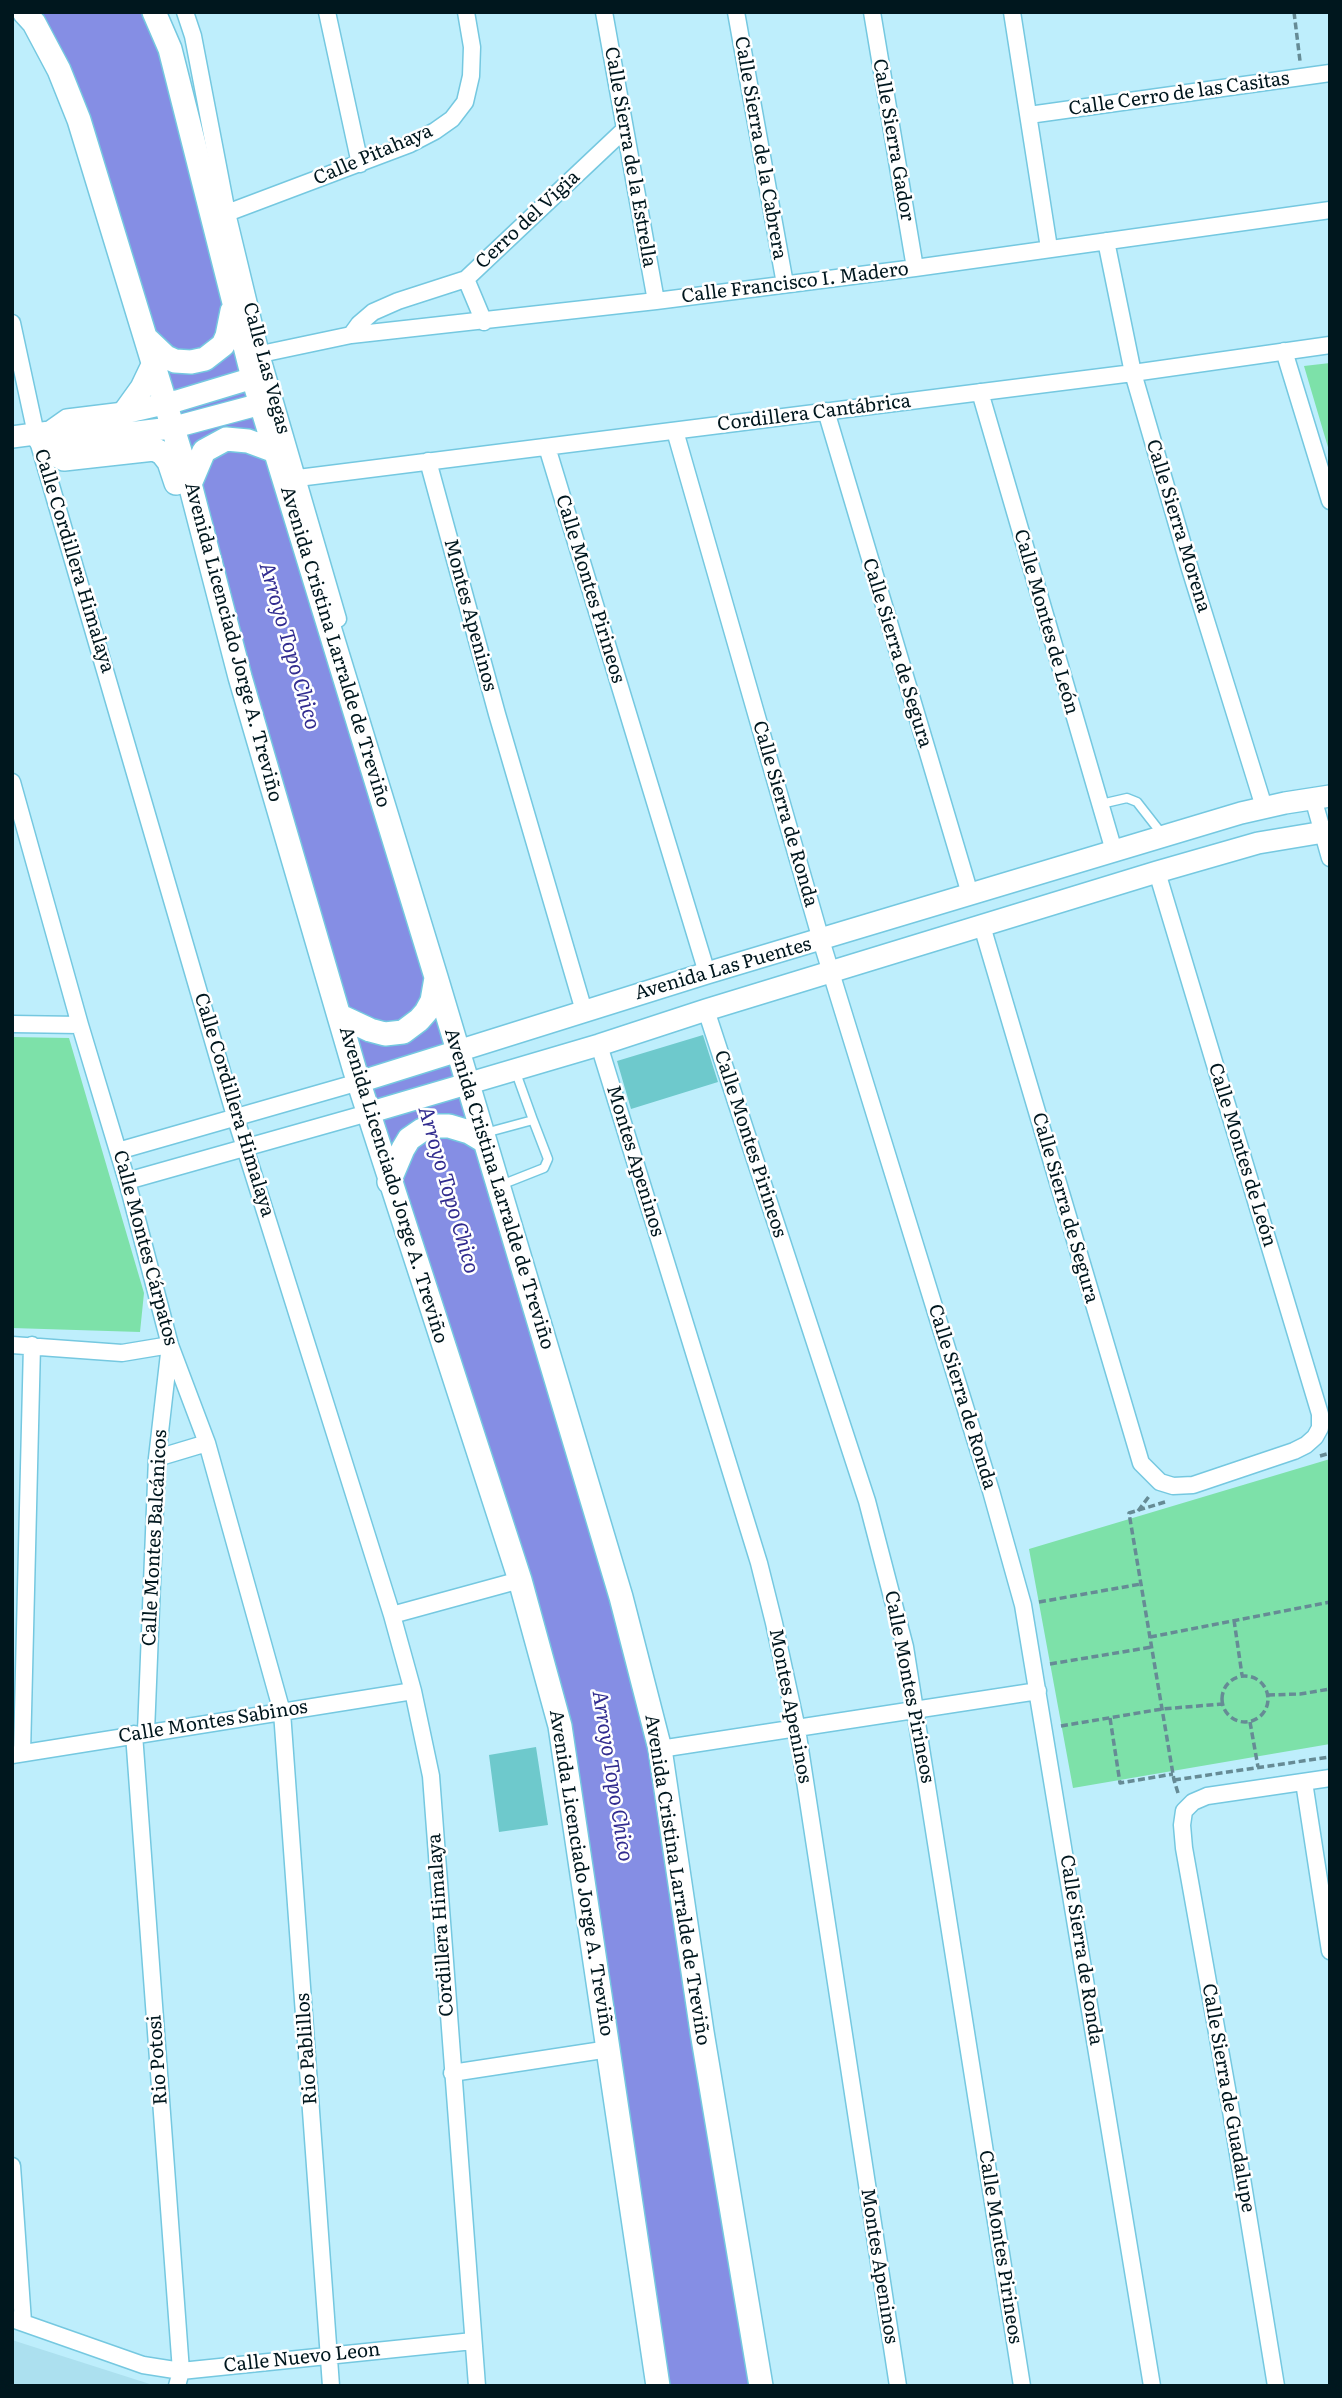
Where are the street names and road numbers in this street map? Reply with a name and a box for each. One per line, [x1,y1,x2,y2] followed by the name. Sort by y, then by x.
[729,35,791,261] street label: Calle Sierra de la Cabrera
[599,45,661,269] street label: Calle Sierra de la Estrella
[867,57,919,223] street label: Calle Sierra Gador
[1067,67,1291,121] street label: Calle Cerro de las Casitas
[310,120,436,190] street label: Calle Pitahaya
[471,166,585,274] street label: Cerro del Vigia
[680,258,910,308] street label: Calle Francisco I. Madero
[238,300,294,436] street label: Calle Las Vegas
[716,390,912,436] street label: Cordillera Cantábrica
[1141,437,1215,615] street label: Calle Sierra Morena
[29,446,119,676] street label: Calle Cordillera Himalaya
[179,480,287,804] street label: Avenida Licenciado Jorge A. Treviño
[275,484,395,810] street label: Avenida Cristina Larralde de Treviño
[551,492,629,686] street label: Calle Montes Pirineos
[1009,527,1083,717] street label: Calle Montes de León
[439,536,501,694] street label: Montes Apeninos
[857,555,937,751] street label: Calle Sierra de Segura
[748,718,822,910] street label: Calle Sierra de Ronda
[632,933,814,1005] street label: Avenida Las Puentes
[189,990,279,1220] street label: Calle Cordillera Himalaya
[334,1024,452,1346] street label: Avenida Licenciado Jorge A. Treviño
[439,1026,559,1352] street label: Avenida Cristina Larralde de Treviño
[709,1047,791,1241] street label: Calle Montes Pirineos
[1203,1060,1281,1250] street label: Calle Montes de León
[601,1083,669,1239] street label: Montes Apeninos
[1027,1110,1103,1306] street label: Calle Sierra de Segura
[108,1148,182,1348] street label: Calle Montes Cárpatos
[923,1302,1001,1492] street label: Calle Sierra de Ronda
[138,1429,172,1647] street label: Calle Montes Balcánicos
[879,1589,939,1785] street label: Calle Montes Pirineos
[764,1627,816,1785] street label: Montes Apeninos
[117,1696,309,1748] street label: Calle Montes Sabinos
[544,1708,618,2038] street label: Avenida Licenciado Jorge A. Treviño
[640,1713,714,2047] street label: Avenida Cristina Larralde de Treviño
[423,1833,459,2017] street label: Cordillera Himalaya
[1055,1853,1107,2047] street label: Calle Sierra de Ronda
[1197,1982,1259,2214] street label: Calle Sierra de Guadalupe
[292,1992,322,2106] street label: Rio Pablillos
[143,2014,173,2106] street label: Rio Potosi
[973,2149,1027,2345] street label: Calle Montes Pirineos
[855,2187,903,2345] street label: Montes Apeninos
[223,2338,381,2378] street label: Calle Nuevo Leon

